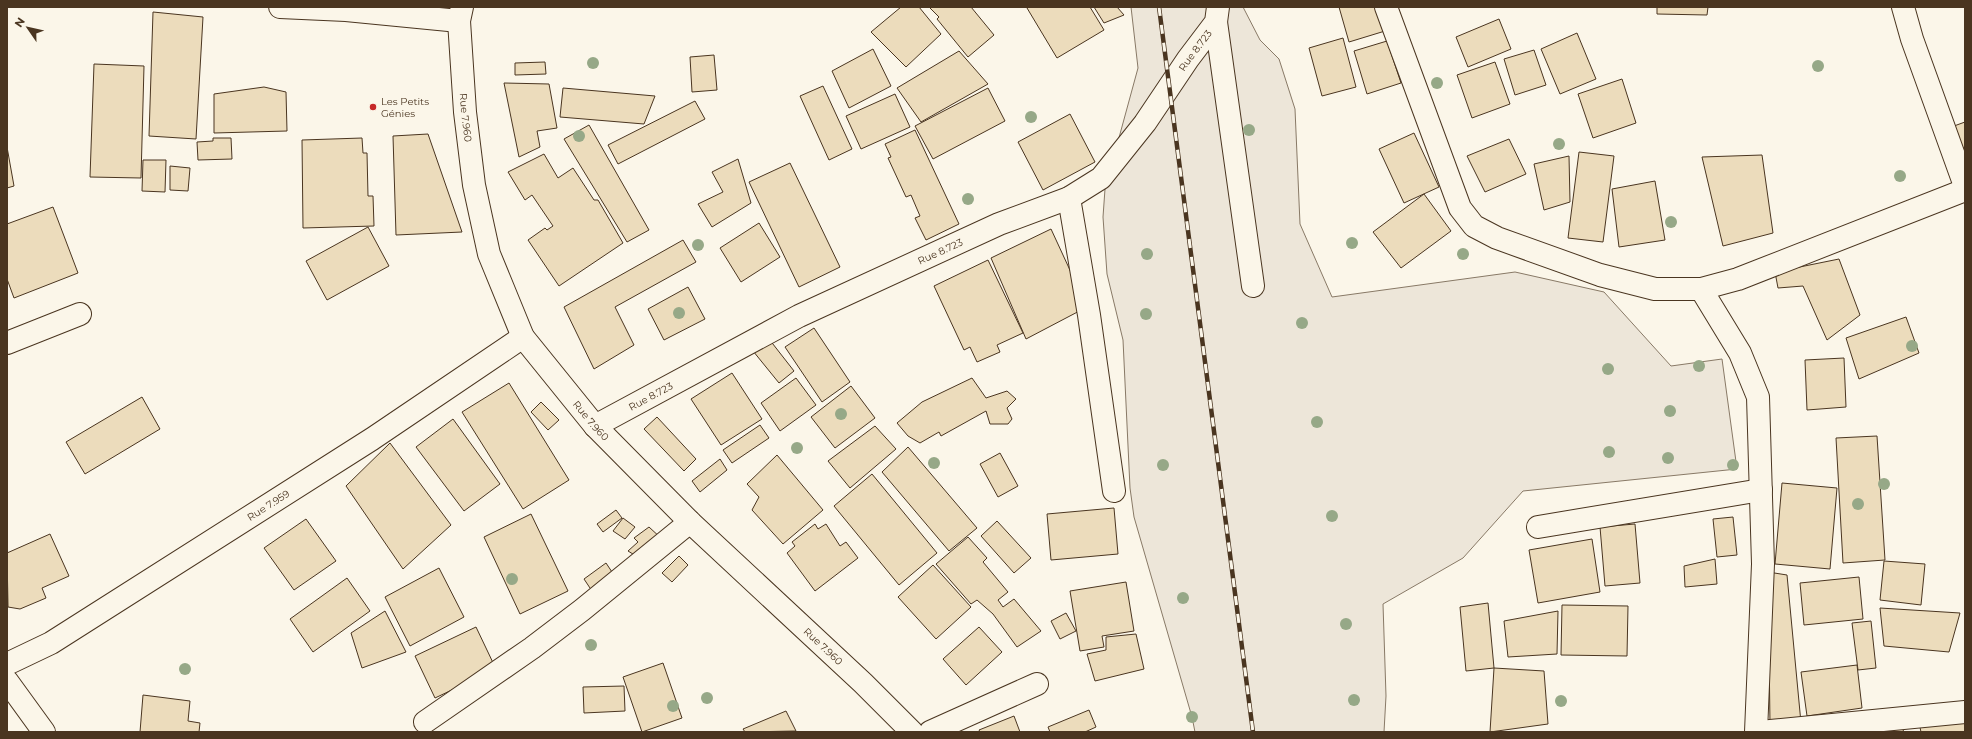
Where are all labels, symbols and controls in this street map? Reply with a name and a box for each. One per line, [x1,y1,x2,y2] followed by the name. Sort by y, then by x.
[8,8,48,48] north arrow
[11,15,28,30] text: N
[1176,27,1215,74] street label: Rue 8.723
[457,93,475,143] street label: Rue 7.960
[381,95,429,120] place label: Les Petits Génies
[368,102,378,112] marker: Les Petits Génies
[916,235,965,268] street label: Rue 8.723
[626,379,675,414] street label: Rue 8.723
[570,398,612,444] street label: Rue 7.960
[245,487,292,524] street label: Rue 7.959
[801,625,846,668] street label: Rue 7.960

